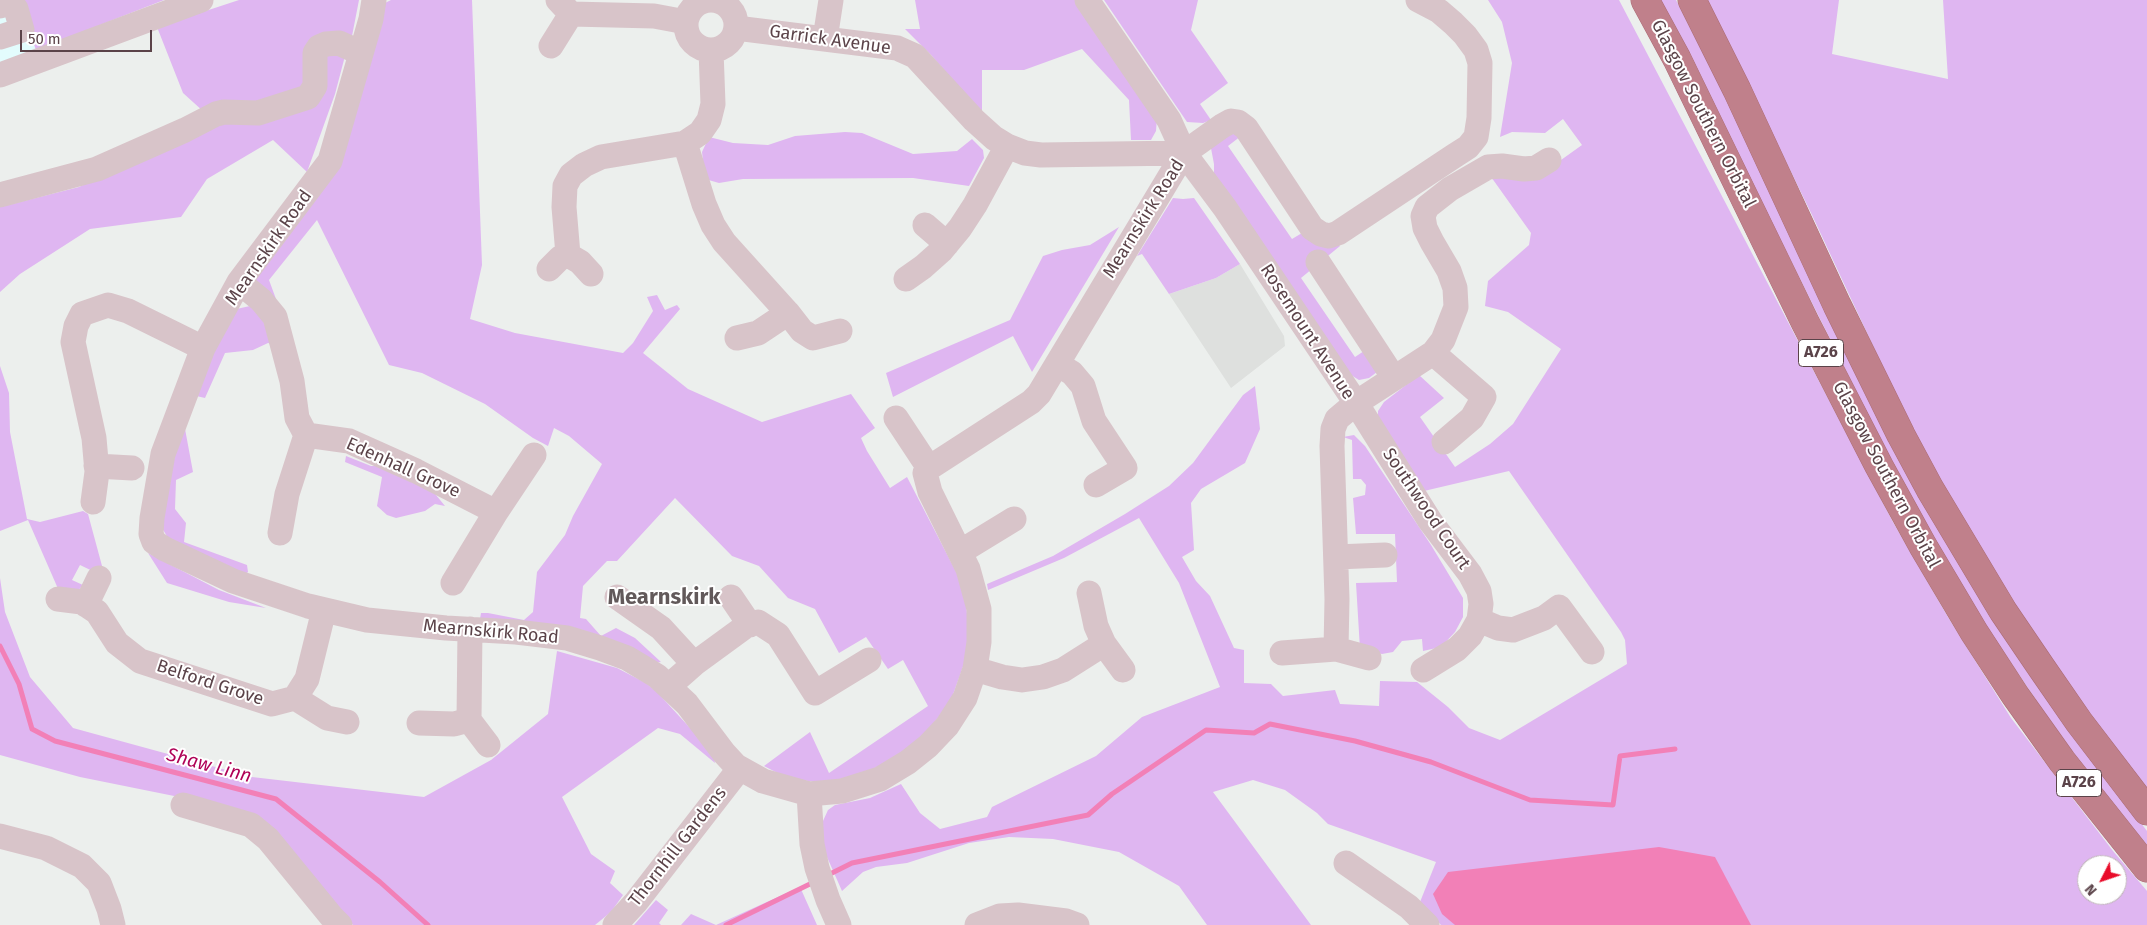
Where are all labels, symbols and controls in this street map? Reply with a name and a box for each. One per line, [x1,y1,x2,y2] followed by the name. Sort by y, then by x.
[1646,16,1760,212] street label: Glasgow Southern Orbital
[22,20,155,52] scale bar
[768,21,892,59] street label: Garrick Avenue
[28,30,61,48] text: 50 m
[1099,156,1189,282] street label: Mearnskirk Road
[221,186,317,310] street label: Mearnskirk Road
[1255,260,1359,404] street label: Rosemount Avenue
[1798,339,1844,366] road number: A726
[1828,378,1944,572] street label: Glasgow Southern Orbital
[343,433,463,503] street label: Edenhall Grove
[1377,444,1475,574] street label: Southwood Court
[608,585,720,611] district label: Mearnskirk
[422,615,560,649] street label: Mearnskirk Road
[154,656,266,710] street label: Belford Grove
[164,744,254,788] water label: Shaw Linn
[2056,770,2102,796] road number: A726
[625,783,731,911] street label: Thornhill Gardens
[2077,855,2127,905] north arrow
[2082,880,2101,899] text: N

